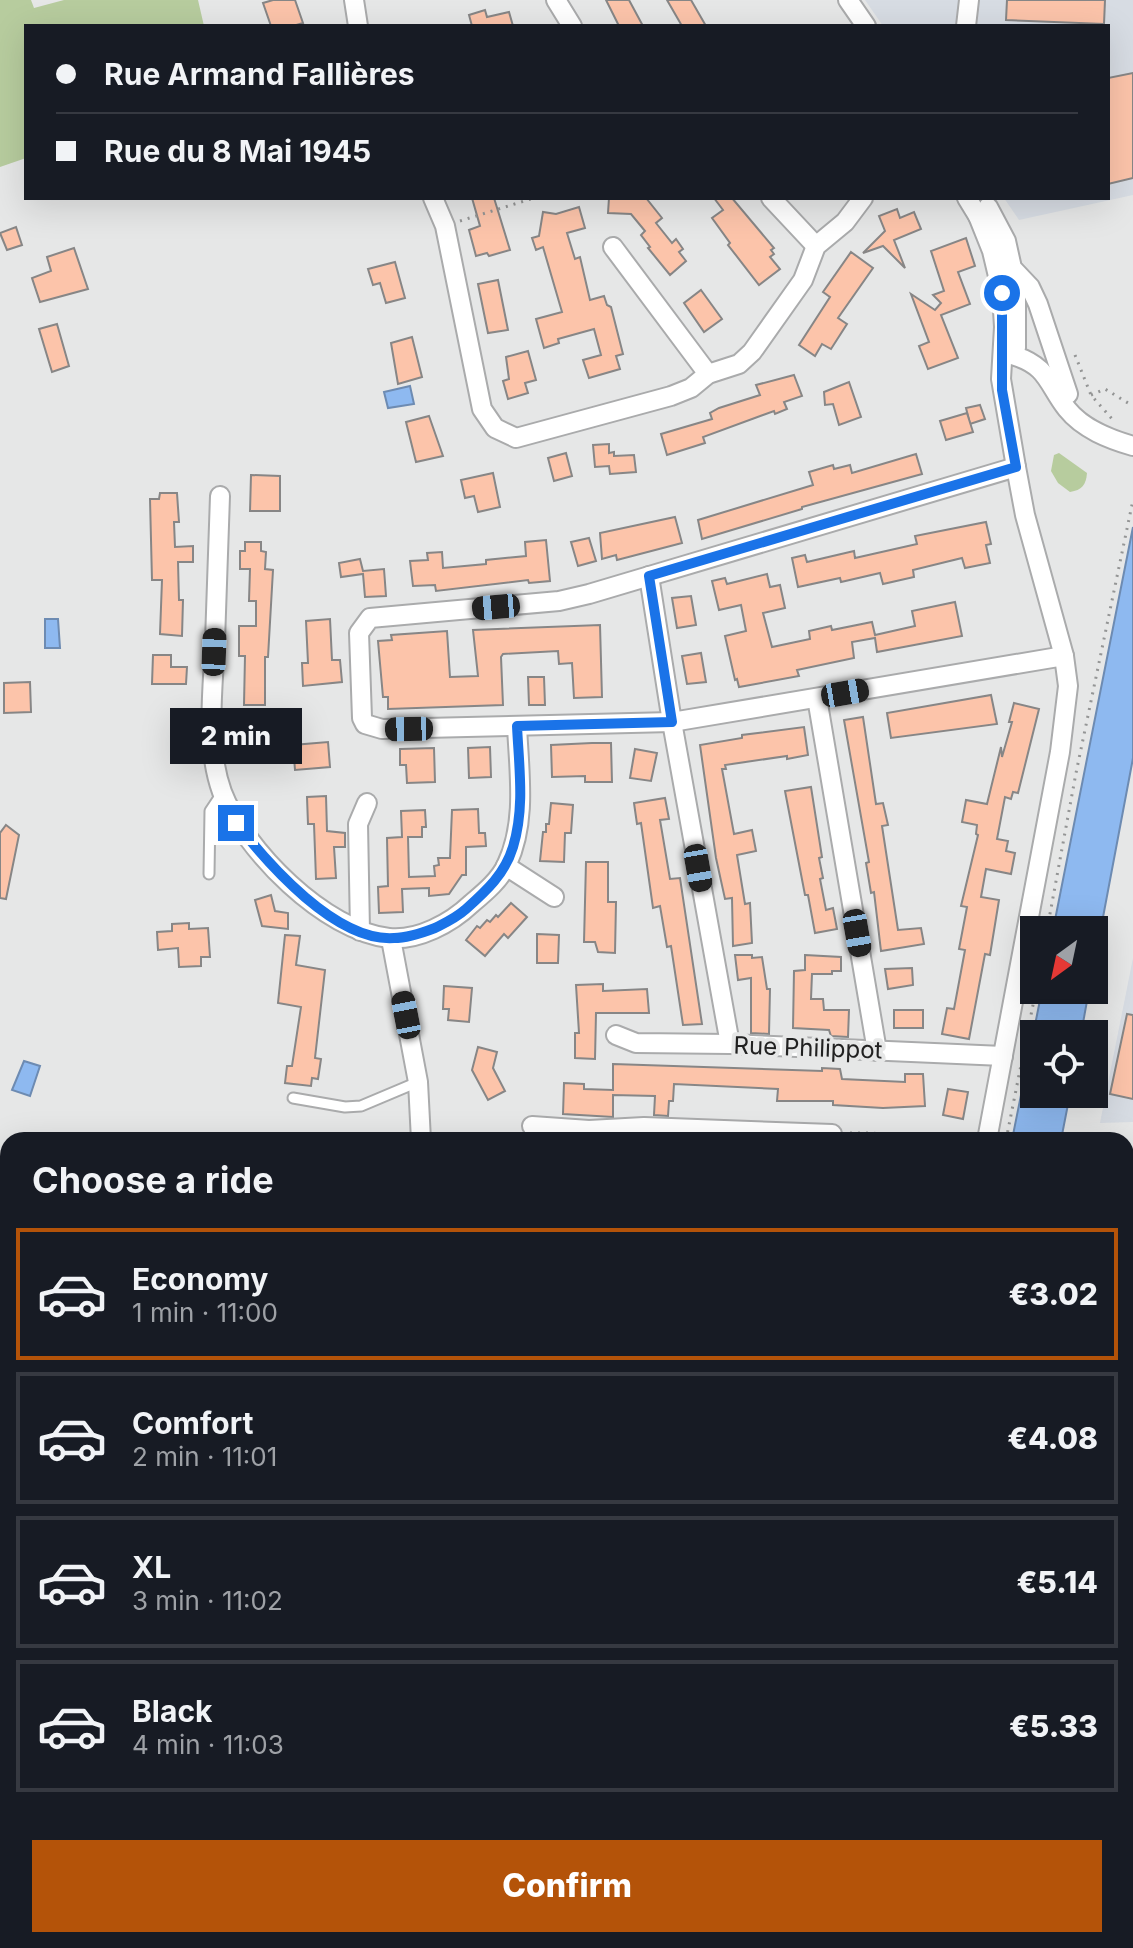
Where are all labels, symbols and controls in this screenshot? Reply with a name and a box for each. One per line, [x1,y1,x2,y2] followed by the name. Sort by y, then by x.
[104,56,415,92] text: Rue Armand Fallières
[104,133,371,169] text: Rue du 8 Mai 1945
[984,275,1020,311] route start
[471,593,521,621] car
[201,628,227,676] car
[819,677,871,709] car
[170,707,302,763] callout: 2 min
[385,717,433,741] car
[201,720,271,751] text: 2 min
[218,805,254,841] route end
[682,842,714,894] car
[841,907,873,959] car
[1020,916,1108,1004] north arrow
[1020,916,1108,1108] map controls
[390,989,422,1041] car
[1020,1020,1108,1108] button: locate
[733,1030,883,1065] street label: Rue Philippot
[32,1158,274,1202] text: Choose a ride
[36,1258,108,1330] icon: car
[132,1261,268,1297] text: Economy
[1009,1276,1098,1312] text: €3.02
[132,1297,278,1328] text: 1 min · 11:00
[36,1402,108,1474] icon: car
[132,1405,253,1441] text: Comfort
[1007,1420,1098,1456] text: €4.08
[132,1441,277,1472] text: 2 min · 11:01
[36,1546,108,1618] icon: car
[132,1549,171,1585] text: XL
[1017,1564,1098,1600] text: €5.14
[132,1585,283,1616] text: 3 min · 11:02
[36,1690,108,1762] icon: car
[132,1693,212,1729] text: Black
[1009,1708,1098,1744] text: €5.33
[132,1729,284,1760] text: 4 min · 11:03
[32,1840,1102,1932] button: Confirm

